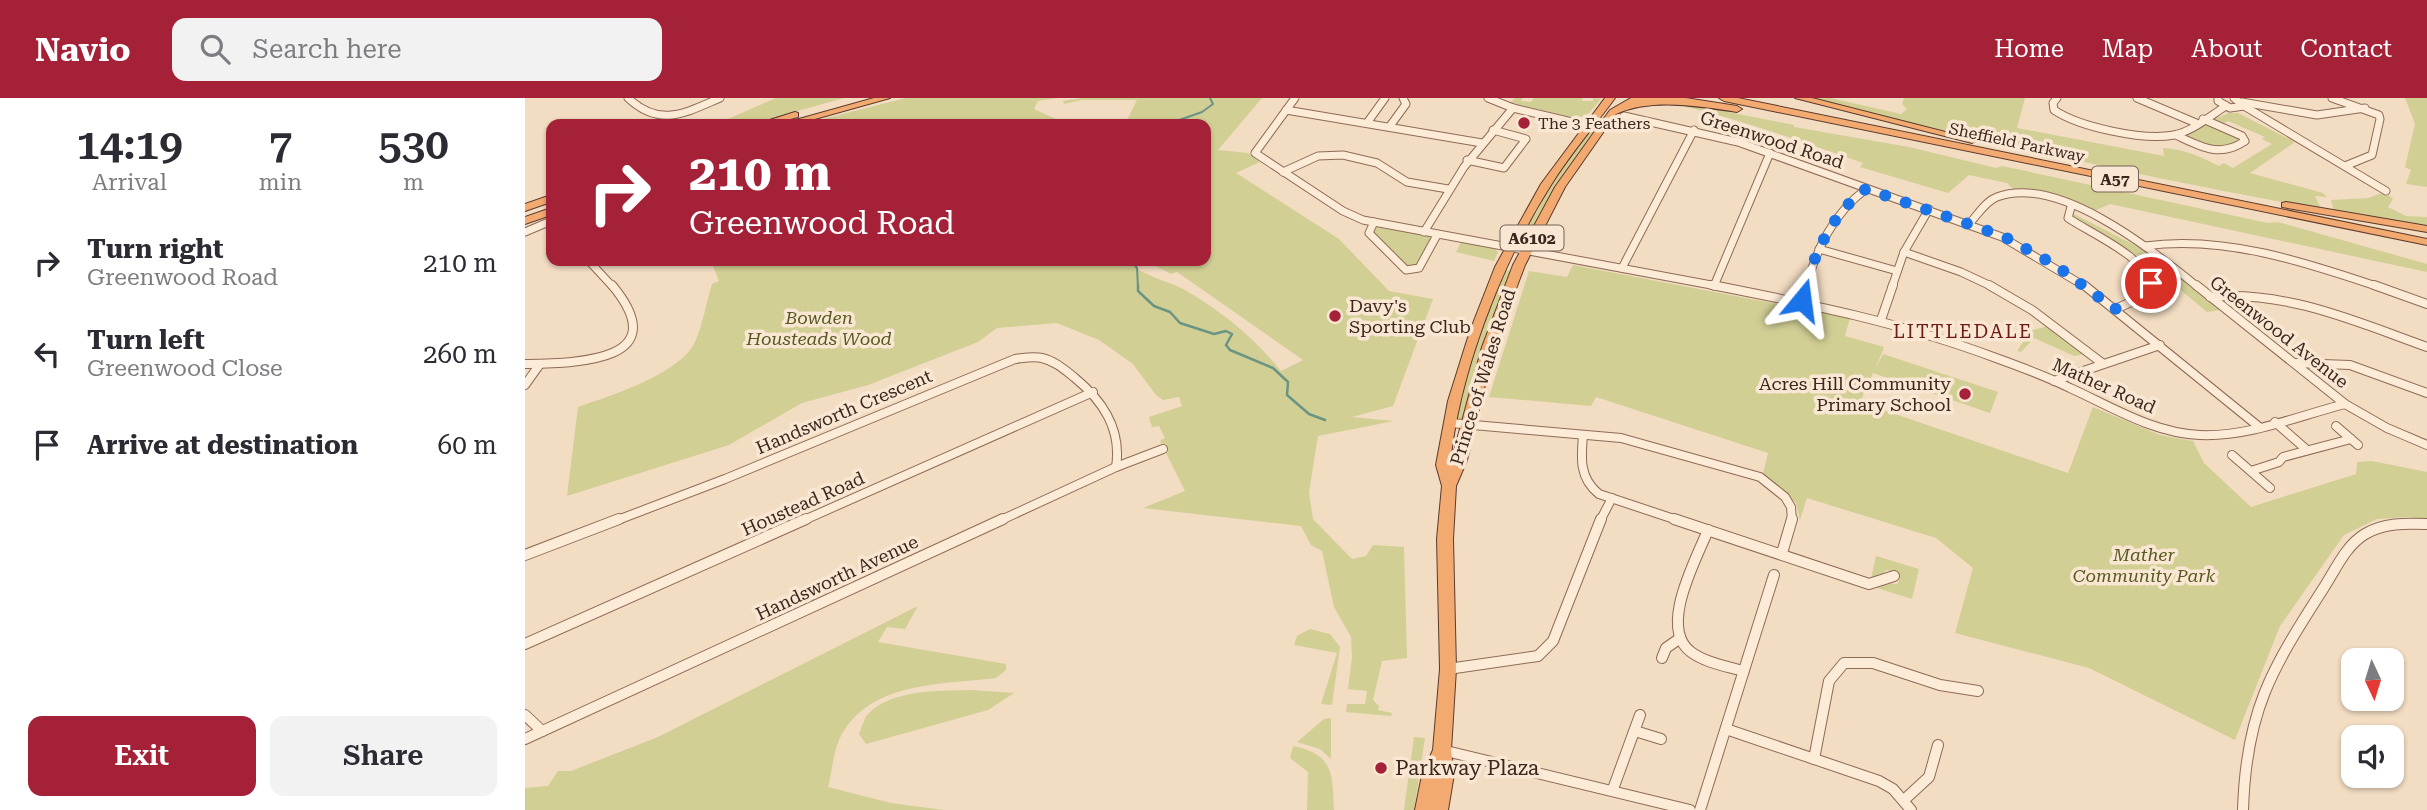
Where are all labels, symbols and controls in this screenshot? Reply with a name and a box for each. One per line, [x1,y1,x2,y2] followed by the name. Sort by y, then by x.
[172,18,662,81] search box
[35,30,130,69] text: Navio
[196,30,234,68] icon: search
[252,34,401,64] text: Search here
[1994,35,2064,63] text: Home
[2102,35,2153,63] text: Map
[2191,35,2262,63] text: About
[2300,35,2392,63] text: Contact
[1698,106,1847,173] street label: Greenwood Road
[1538,114,1651,133] place label: The 3 Feathers
[1516,115,1532,131] marker: The 3 Feathers
[1947,119,2087,166] street label: Sheffield Parkway
[76,120,183,169] text: 14:19
[269,120,292,169] text: 7
[378,120,449,169] text: 530
[689,145,831,202] text: 210 m
[574,147,665,238] icon: right
[2092,166,2138,192] road number: A57
[92,169,167,196] text: Arrival
[259,169,302,196] text: min
[403,169,424,196] text: m
[689,204,955,242] text: Greenwood Road
[1501,226,1563,250] road number: A6102
[87,234,223,264] text: Turn right
[28,244,66,282] icon: right
[423,248,497,278] text: 210 m
[2121,253,2181,313] pin
[1765,263,1839,337] position arrow
[87,264,278,291] text: Greenwood Road
[2132,264,2170,302] icon: arrive
[2206,271,2353,392] street label: Greenwood Avenue
[1446,286,1519,468] street label: Prince of Wales Road
[1349,295,1471,337] place label: Davy's Sporting Club
[745,307,892,349] park label: Bowden Housteads Wood
[1327,308,1343,324] marker: Davy's Sporting Club
[1893,320,2033,343] district label: LITTLEDALE
[87,325,205,355] text: Turn left
[28,335,66,373] icon: left
[423,339,497,369] text: 260 m
[2049,353,2160,418] street label: Mather Road
[87,355,283,382] text: Greenwood Close
[753,365,935,458] street label: Handsworth Crescent
[1759,373,1951,415] place label: Acres Hill Community Primary School
[1957,386,1973,402] marker: Acres Hill Community Primary School
[28,426,66,464] icon: arrive
[87,430,358,460] text: Arrive at destination
[438,430,497,460] text: 60 m
[738,467,868,540] street label: Houstead Road
[752,531,921,624] street label: Handsworth Avenue
[2073,544,2215,586] park label: Mather Community Park
[2341,648,2405,710] north arrow
[2341,648,2404,788] map controls
[28,716,256,796] button: Exit
[270,716,497,796] button: Share
[2341,725,2404,788] button: sound
[1395,756,1540,780] place label: Parkway Plaza
[1373,760,1389,776] marker: Parkway Plaza

